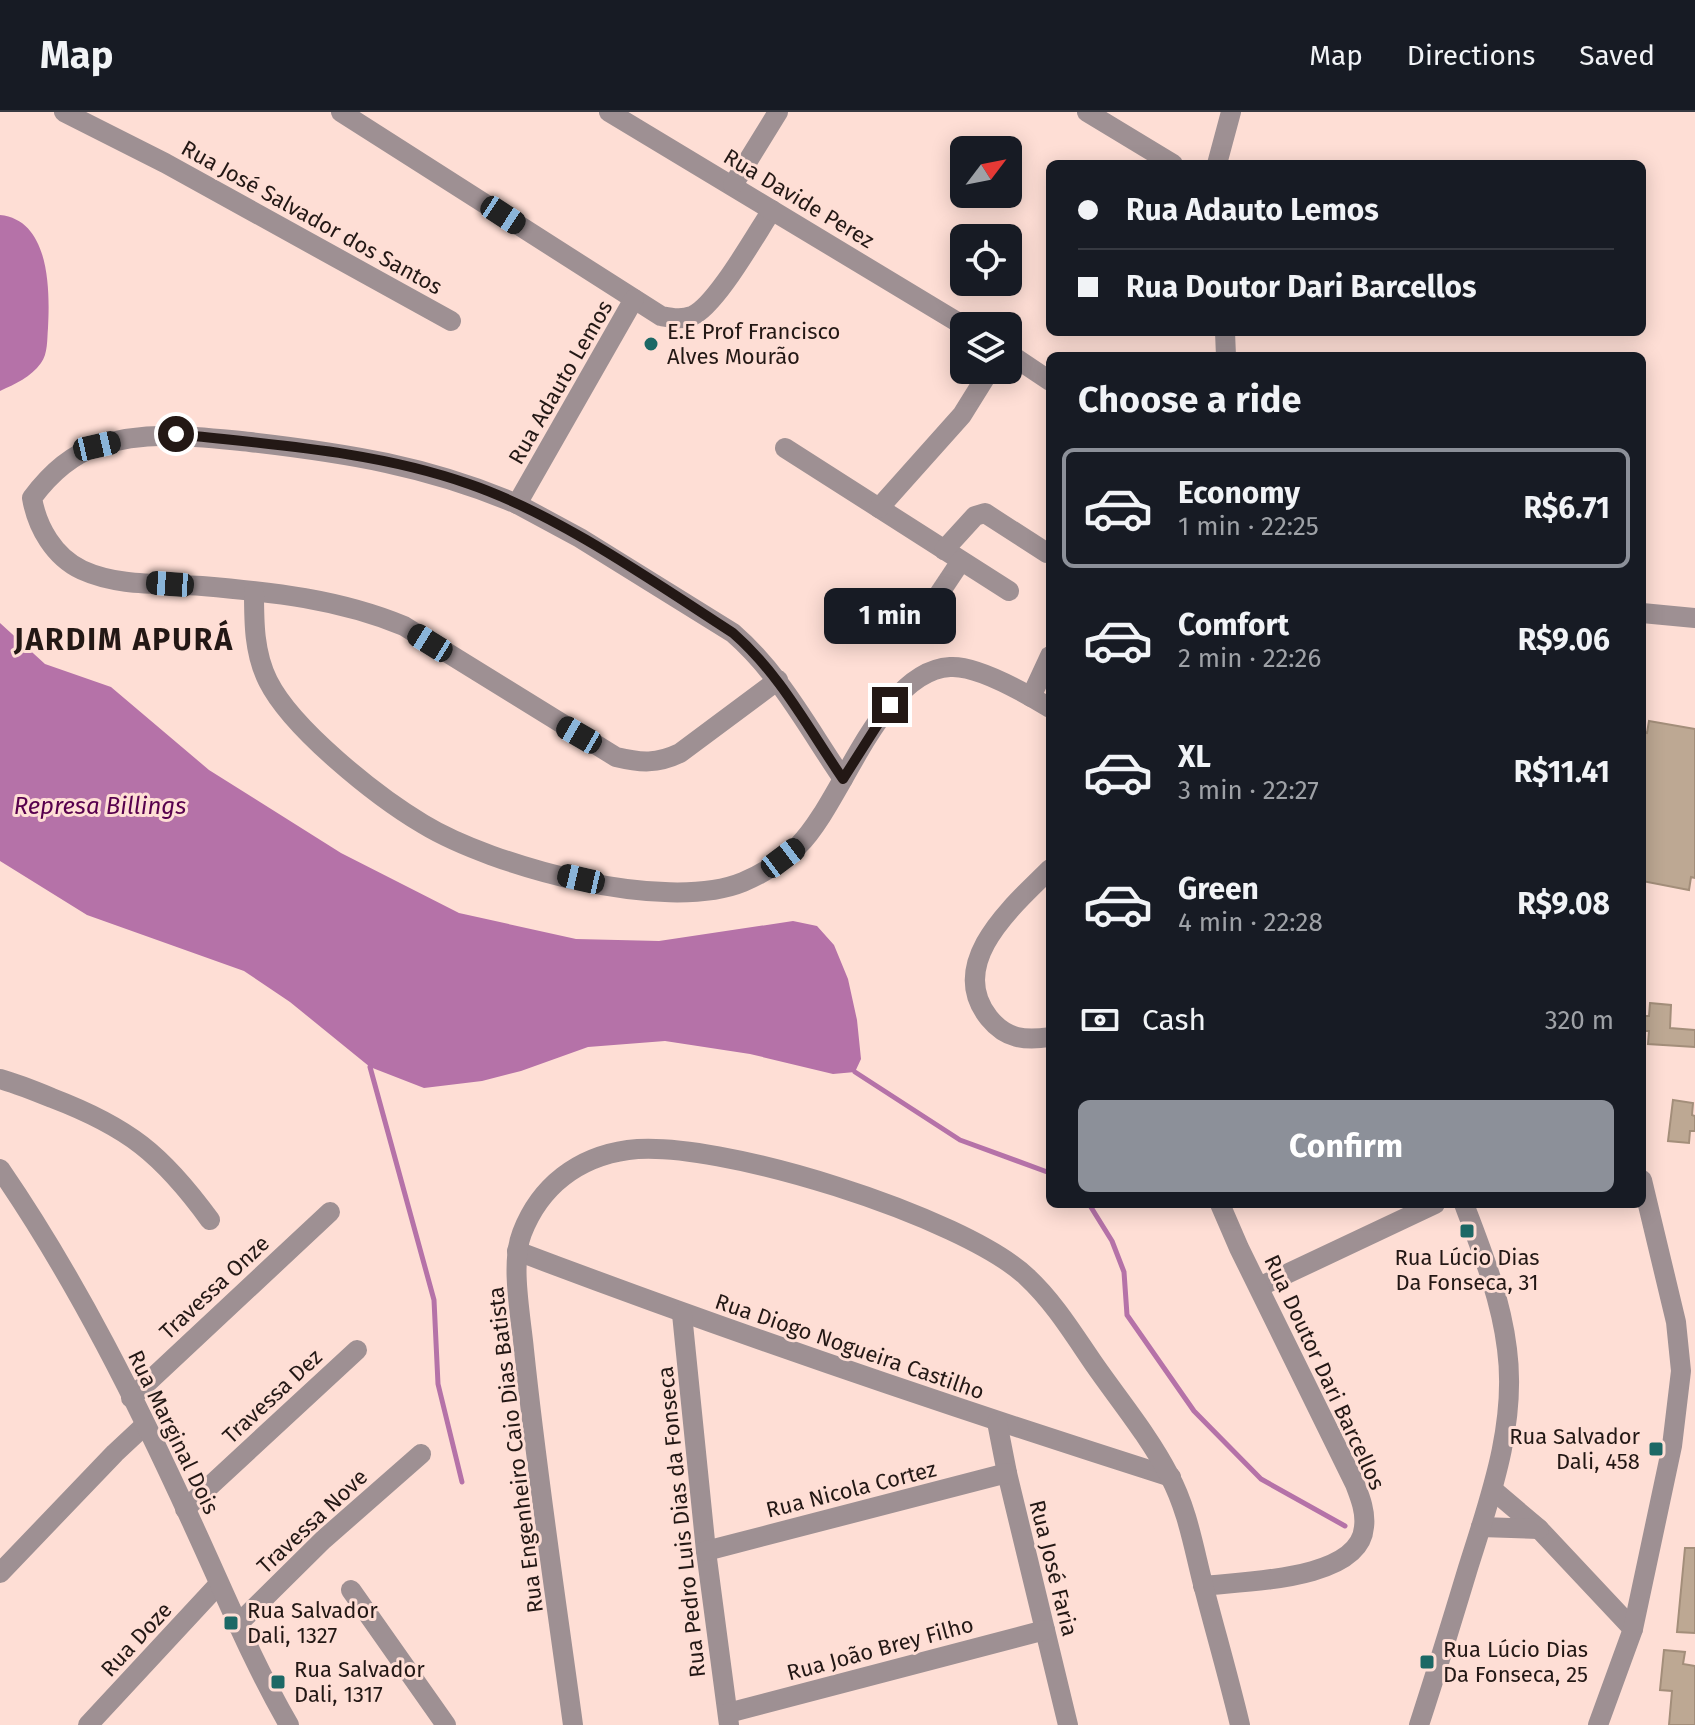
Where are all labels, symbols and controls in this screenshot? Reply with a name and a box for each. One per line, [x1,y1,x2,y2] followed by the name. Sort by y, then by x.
[40,32,113,78] text: Map
[1309,39,1363,72] text: Map
[1407,39,1535,72] text: Directions
[1579,39,1655,72] text: Saved
[177,134,447,301] street label: Rua José Salvador dos Santos
[950,136,1022,208] north arrow
[950,136,1022,384] map controls
[719,143,879,254] street label: Rua Davide Perez
[476,192,530,238] car
[1126,192,1379,228] text: Rua Adauto Lemos
[950,224,1022,296] button: locate
[1126,269,1477,305] text: Rua Doutor Dari Barcellos
[502,295,618,469] street label: Rua Adauto Lemos
[950,312,1022,384] button: layers
[667,318,840,370] place label: E.E Prof Francisco Alves Mourão
[642,335,660,353] marker: E.E Prof Francisco Alves Mourão
[1078,378,1301,422] text: Choose a ride
[158,416,194,452] route start
[71,429,123,463] car
[1082,472,1154,544] icon: car
[1178,475,1300,511] text: Economy
[1524,490,1610,526] text: R$6.71
[1178,511,1319,542] text: 1 min · 22:25
[145,570,195,598] car
[824,589,956,645] callout: 1 min
[859,600,921,631] text: 1 min
[1082,604,1154,676] icon: car
[1178,607,1289,643] text: Comfort
[13,619,234,658] district label: JARDIM APURÁ
[403,620,457,666] car
[1518,622,1610,658] text: R$9.06
[1178,643,1321,674] text: 2 min · 22:26
[872,687,908,723] route end
[552,713,606,757] car
[1082,736,1154,808] icon: car
[1178,739,1211,775] text: XL
[1514,754,1610,790] text: R$11.41
[1178,775,1319,806] text: 3 min · 22:27
[14,792,186,820] water label: Represa Billings
[757,834,809,882] car
[555,862,607,896] car
[1082,868,1154,940] icon: car
[1178,871,1259,907] text: Green
[1517,886,1610,922] text: R$9.08
[1178,907,1323,938] text: 4 min · 22:28
[1078,998,1122,1042] icon: cash
[1142,1002,1206,1038] text: Cash
[1545,1005,1614,1036] text: 320 m
[1078,1100,1614,1192] button: Confirm
[1458,1222,1476,1240] marker: Rua Lúcio Dias Da Fonseca, 31
[154,1230,275,1345] street label: Travessa Onze
[1394,1244,1540,1296] place label: Rua Lúcio Dias Da Fonseca, 31
[1258,1250,1391,1494] street label: Rua Doutor Dari Barcellos
[482,1285,549,1615] street label: Rua Engenheiro Caio Dias Batista
[712,1288,988,1405] street label: Rua Diogo Nogueira Castilho
[217,1343,328,1449] street label: Travessa Dez
[122,1346,225,1519] street label: Rua Marginal Dois
[652,1365,711,1679] street label: Rua Pedro Luis Dias da Fonseca
[1509,1423,1641,1475] place label: Rua Salvador Dali, 458
[1647,1440,1665,1458] marker: Rua Salvador Dali, 458
[763,1455,939,1524] street label: Rua Nicola Cortez
[251,1463,373,1579] street label: Travessa Nove
[1024,1497,1084,1639] street label: Rua José Faria
[95,1596,178,1682] street label: Rua Doze
[247,1597,378,1649] place label: Rua Salvador Dali, 1327
[784,1611,976,1686] street label: Rua João Brey Filho
[222,1614,240,1632] marker: Rua Salvador Dali, 1327
[1443,1636,1588,1688] place label: Rua Lúcio Dias Da Fonseca, 25
[1418,1653,1436,1671] marker: Rua Lúcio Dias Da Fonseca, 25
[294,1656,425,1708] place label: Rua Salvador Dali, 1317
[269,1673,287,1691] marker: Rua Salvador Dali, 1317

